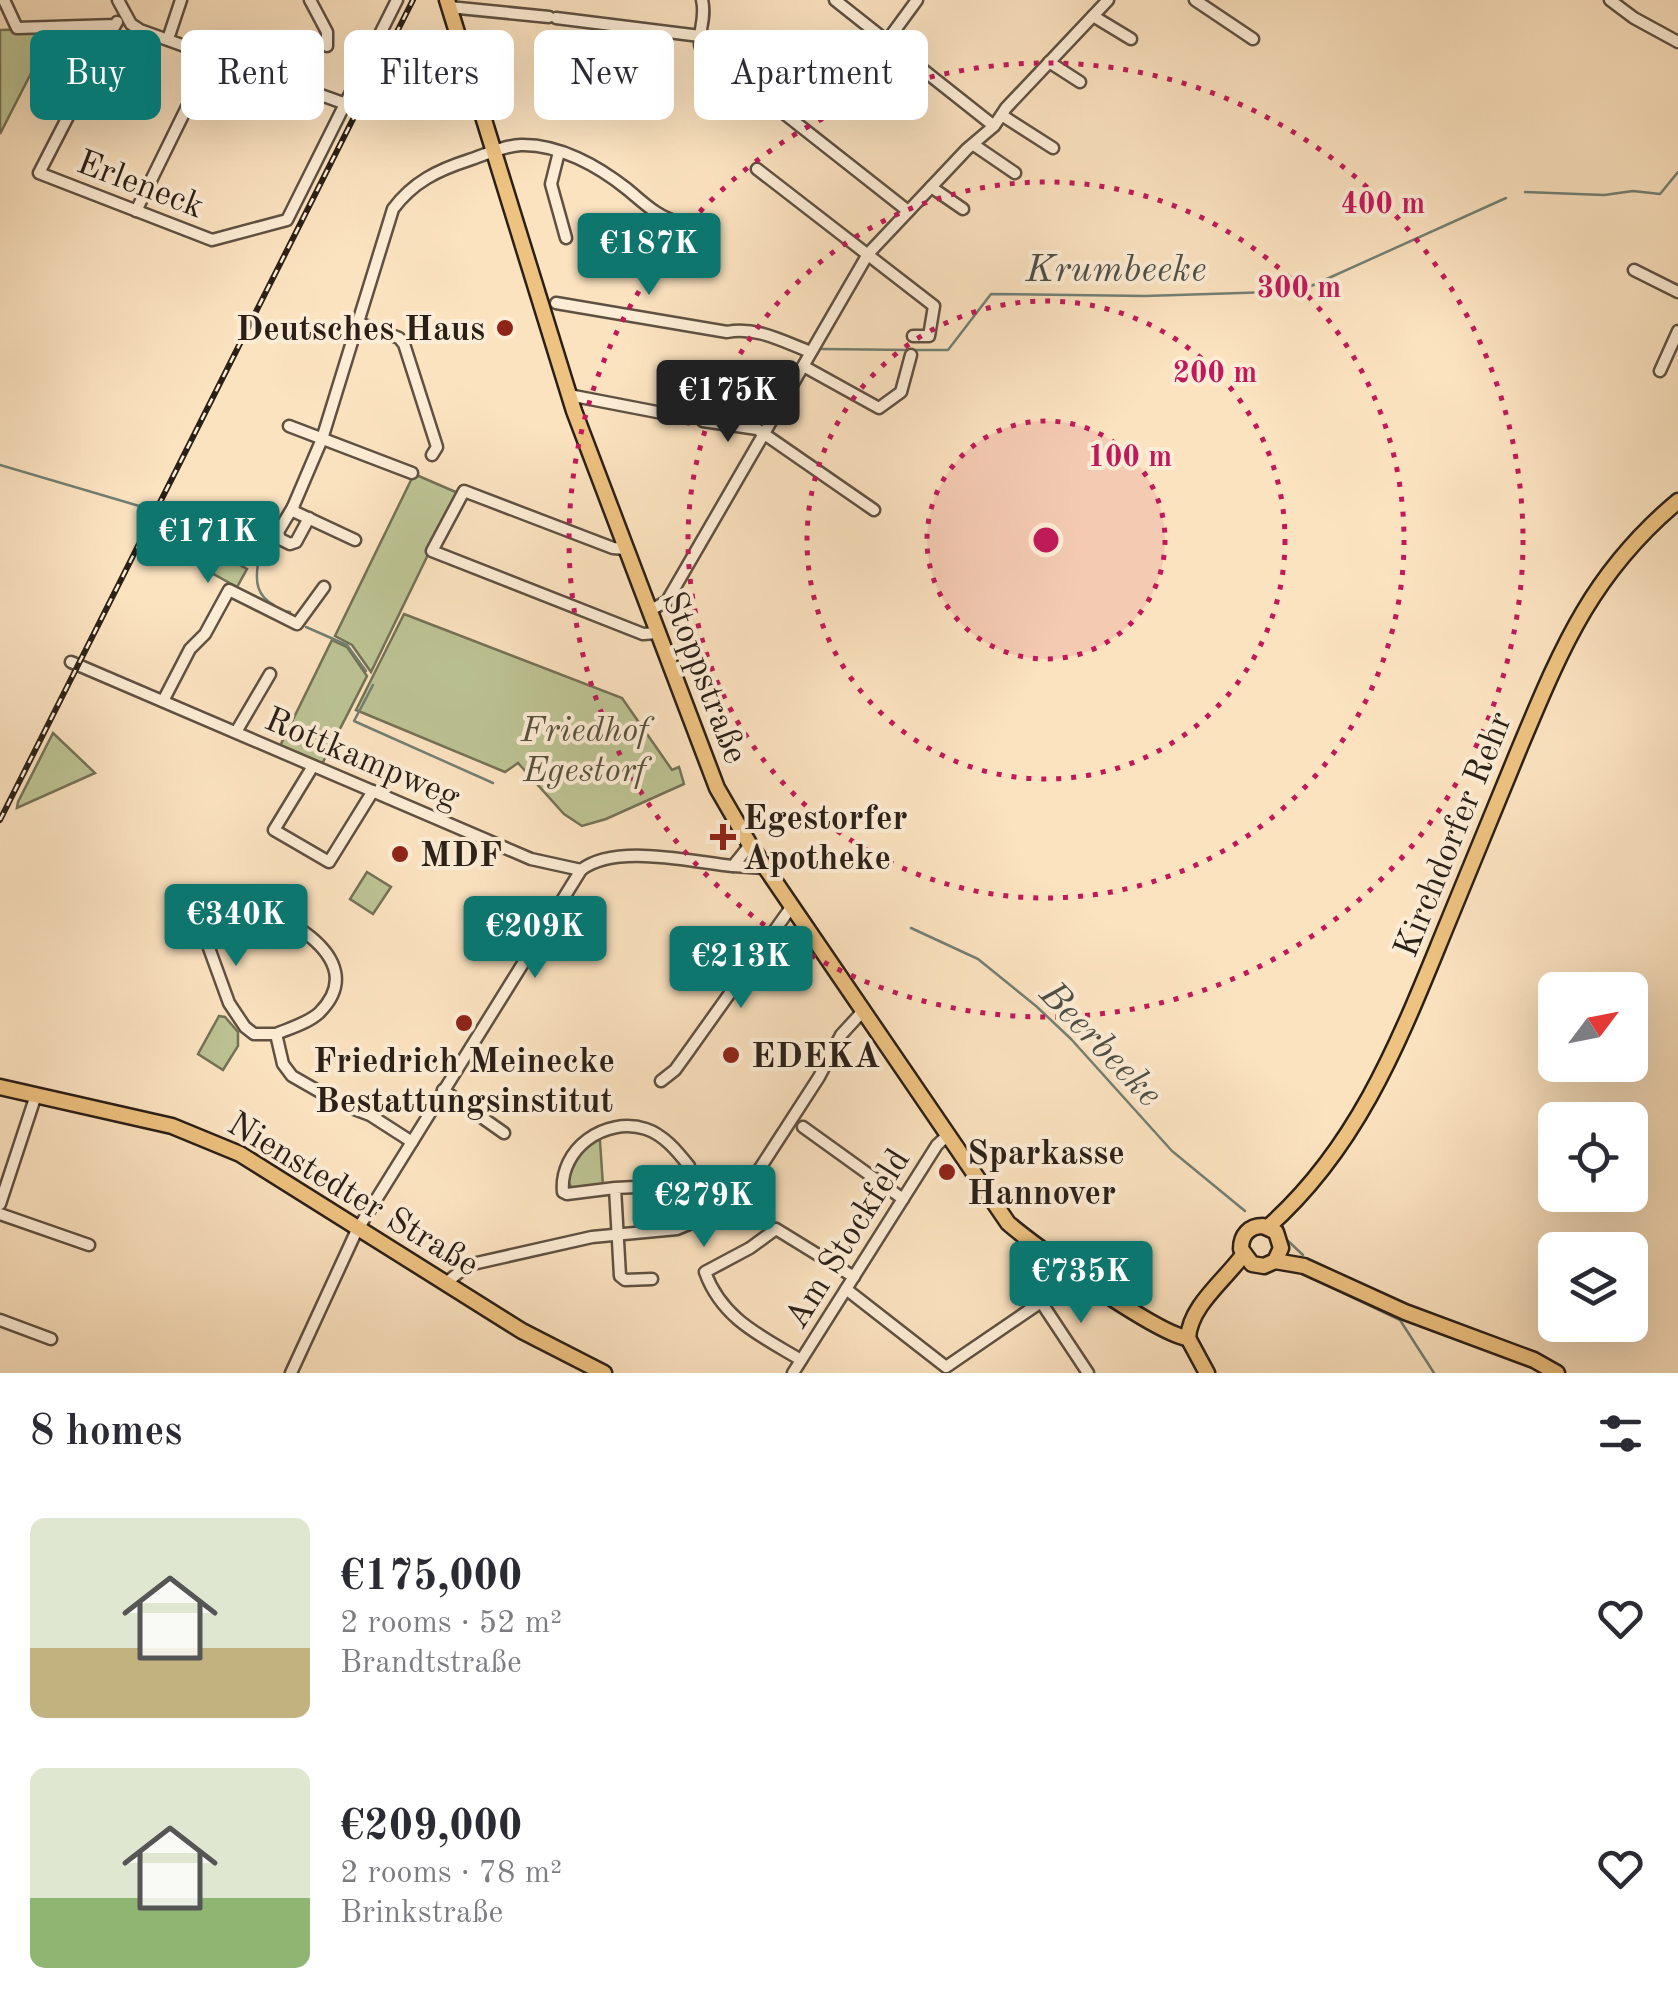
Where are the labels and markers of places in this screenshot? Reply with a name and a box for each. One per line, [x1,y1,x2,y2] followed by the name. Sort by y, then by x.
[579,213,719,298] pin: €187K
[236,313,485,348] place label: Deutsches Haus
[494,317,516,339] marker: Deutsches Haus
[658,360,798,445] pin: €175K
[138,501,278,586] pin: €171K
[1028,522,1064,558] centre of rings
[743,802,908,877] place label: Egestorfer Apotheke
[712,826,734,848] marker: Egestorfer Apotheke
[420,839,502,874] place label: MDF
[389,843,411,865] marker: MDF
[166,884,306,969] pin: €340K
[465,896,605,981] pin: €209K
[671,926,811,1011] pin: €213K
[453,1012,475,1034] marker: Friedrich Meinecke Bestattungsinstitut
[751,1040,880,1075] place label: EDEKA
[720,1044,742,1066] marker: EDEKA
[313,1045,615,1120] place label: Friedrich Meinecke Bestattungsinstitut
[967,1137,1125,1212] place label: Sparkasse Hannover
[936,1161,958,1183] marker: Sparkasse Hannover
[634,1165,774,1250] pin: €279K
[1011,1241,1151,1326] pin: €735K

